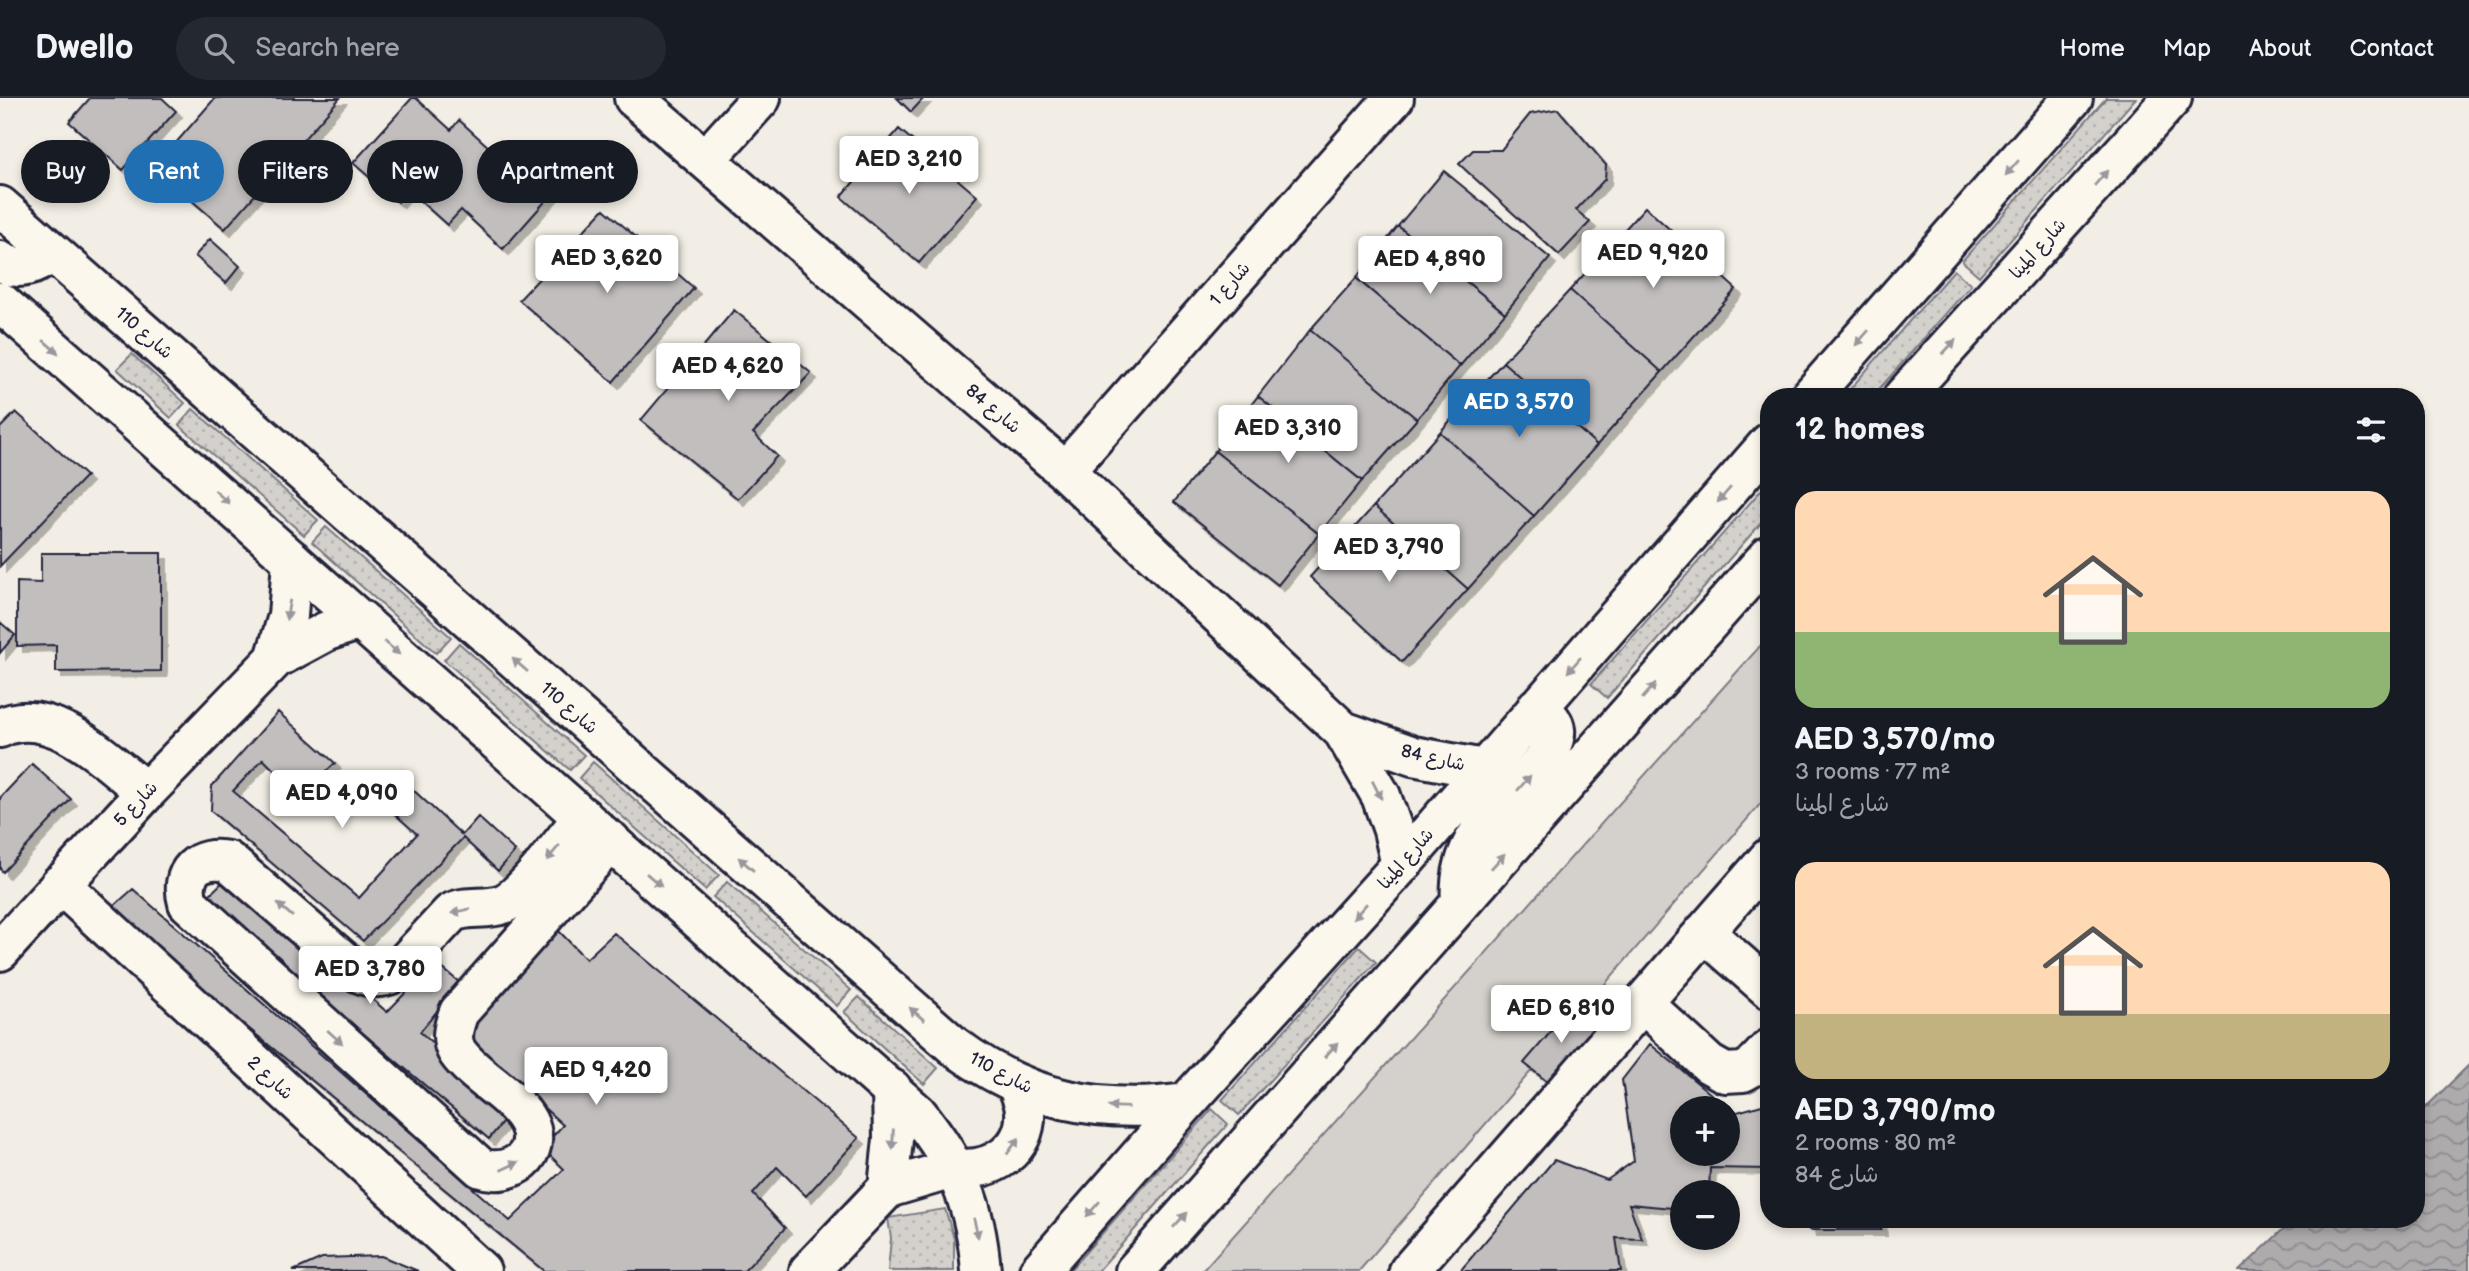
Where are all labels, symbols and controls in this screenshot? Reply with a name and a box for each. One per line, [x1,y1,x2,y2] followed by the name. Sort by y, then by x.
[176,17,666,80] search box
[35,28,134,68] text: Dwello
[200,29,238,67] icon: search
[256,33,400,64] text: Search here
[2060,34,2125,63] text: Home
[2163,34,2211,63] text: Map
[2249,34,2311,63] text: About
[2349,34,2434,63] text: Contact
[829,136,989,196] pin: AED 3,210
[21,140,110,203] chip: Buy
[124,140,224,203] chip: Rent
[238,140,353,203] chip: Filters
[367,140,463,203] chip: New
[477,140,638,203] chip: Apartment
[855,145,963,173] text: AED 3,210
[2005,159,2020,176] one-way arrow
[2093,169,2109,187] one-way arrow
[2005,215,2071,284] street label: شارع المينا
[1573,230,1733,290] pin: AED 9,920
[527,236,687,295] pin: AED 3,620
[1350,236,1510,296] pin: AED 4,890
[1598,239,1708,267] text: AED 9,920
[551,244,663,272] text: AED 3,620
[1374,245,1486,273] text: AED 4,890
[1205,258,1255,311] street label: شارع 1
[111,303,177,364] street label: شارع 110
[1855,330,1870,347] one-way arrow
[1941,338,1957,356] one-way arrow
[42,339,60,355] one-way arrow
[648,344,808,403] pin: AED 4,620
[672,352,784,380] text: AED 4,620
[961,380,1025,439] street label: شارع 84
[1439,380,1599,439] pin: AED 3,570
[1464,388,1574,416] text: AED 3,570
[1208,406,1368,465] pin: AED 3,310
[2352,411,2390,449] icon: filters
[1795,412,1925,448] text: 12 homes
[1234,414,1342,442] text: AED 3,310
[1717,486,1732,503] one-way arrow
[213,489,230,505] one-way arrow
[1309,524,1469,584] pin: AED 3,790
[1334,533,1444,561] text: AED 3,790
[2030,537,2156,663] icon: home
[282,599,293,621] one-way arrow
[383,640,401,656] one-way arrow
[512,657,529,673] one-way arrow
[1567,657,1582,674] one-way arrow
[536,678,602,739] street label: شارع 110
[1641,682,1657,700] one-way arrow
[1795,722,1995,758] text: AED 3,570/mo
[1399,740,1467,777] street label: شارع 84
[1795,758,1951,786] text: 3 rooms · 77 m²
[262,770,422,830] pin: AED 4,090
[1516,774,1531,791] one-way arrow
[110,777,163,832] street label: شارع 5
[286,779,398,807] text: AED 4,090
[1372,780,1383,800] one-way arrow
[1795,790,1889,818] text: شارع المينا
[1374,824,1439,894] street label: شارع المينا
[546,844,561,861] one-way arrow
[1490,853,1506,870] one-way arrow
[738,856,755,872] one-way arrow
[646,872,663,887] one-way arrow
[1352,902,1368,920] one-way arrow
[277,903,294,918] one-way arrow
[450,905,472,916] one-way arrow
[2030,908,2156,1034] icon: home
[290,946,450,1006] pin: AED 3,780
[315,955,425,983] text: AED 3,780
[1481,986,1641,1045] pin: AED 6,810
[1507,994,1615,1022] text: AED 6,810
[908,1006,926,1022] one-way arrow
[327,1028,344,1044] one-way arrow
[1323,1041,1339,1059] one-way arrow
[516,1048,676,1107] pin: AED 9,420
[965,1048,1036,1099] street label: شارع 110
[242,1052,297,1105] street label: شارع 2
[540,1056,652,1084] text: AED 9,420
[1795,1093,1996,1129] text: AED 3,790/mo
[1670,1096,1740,1250] map controls
[1670,1096,1740,1166] button: +
[1107,1102,1129,1113] one-way arrow
[887,1128,898,1150] one-way arrow
[1795,1129,1956,1157] text: 2 rooms · 80 m²
[1006,1137,1020,1155] one-way arrow
[500,1160,521,1172] one-way arrow
[1795,1161,1878,1189] text: شارع 84
[1670,1180,1740,1250] button: −
[1085,1201,1101,1218] one-way arrow
[1172,1211,1188,1229] one-way arrow
[971,1217,982,1239] one-way arrow

